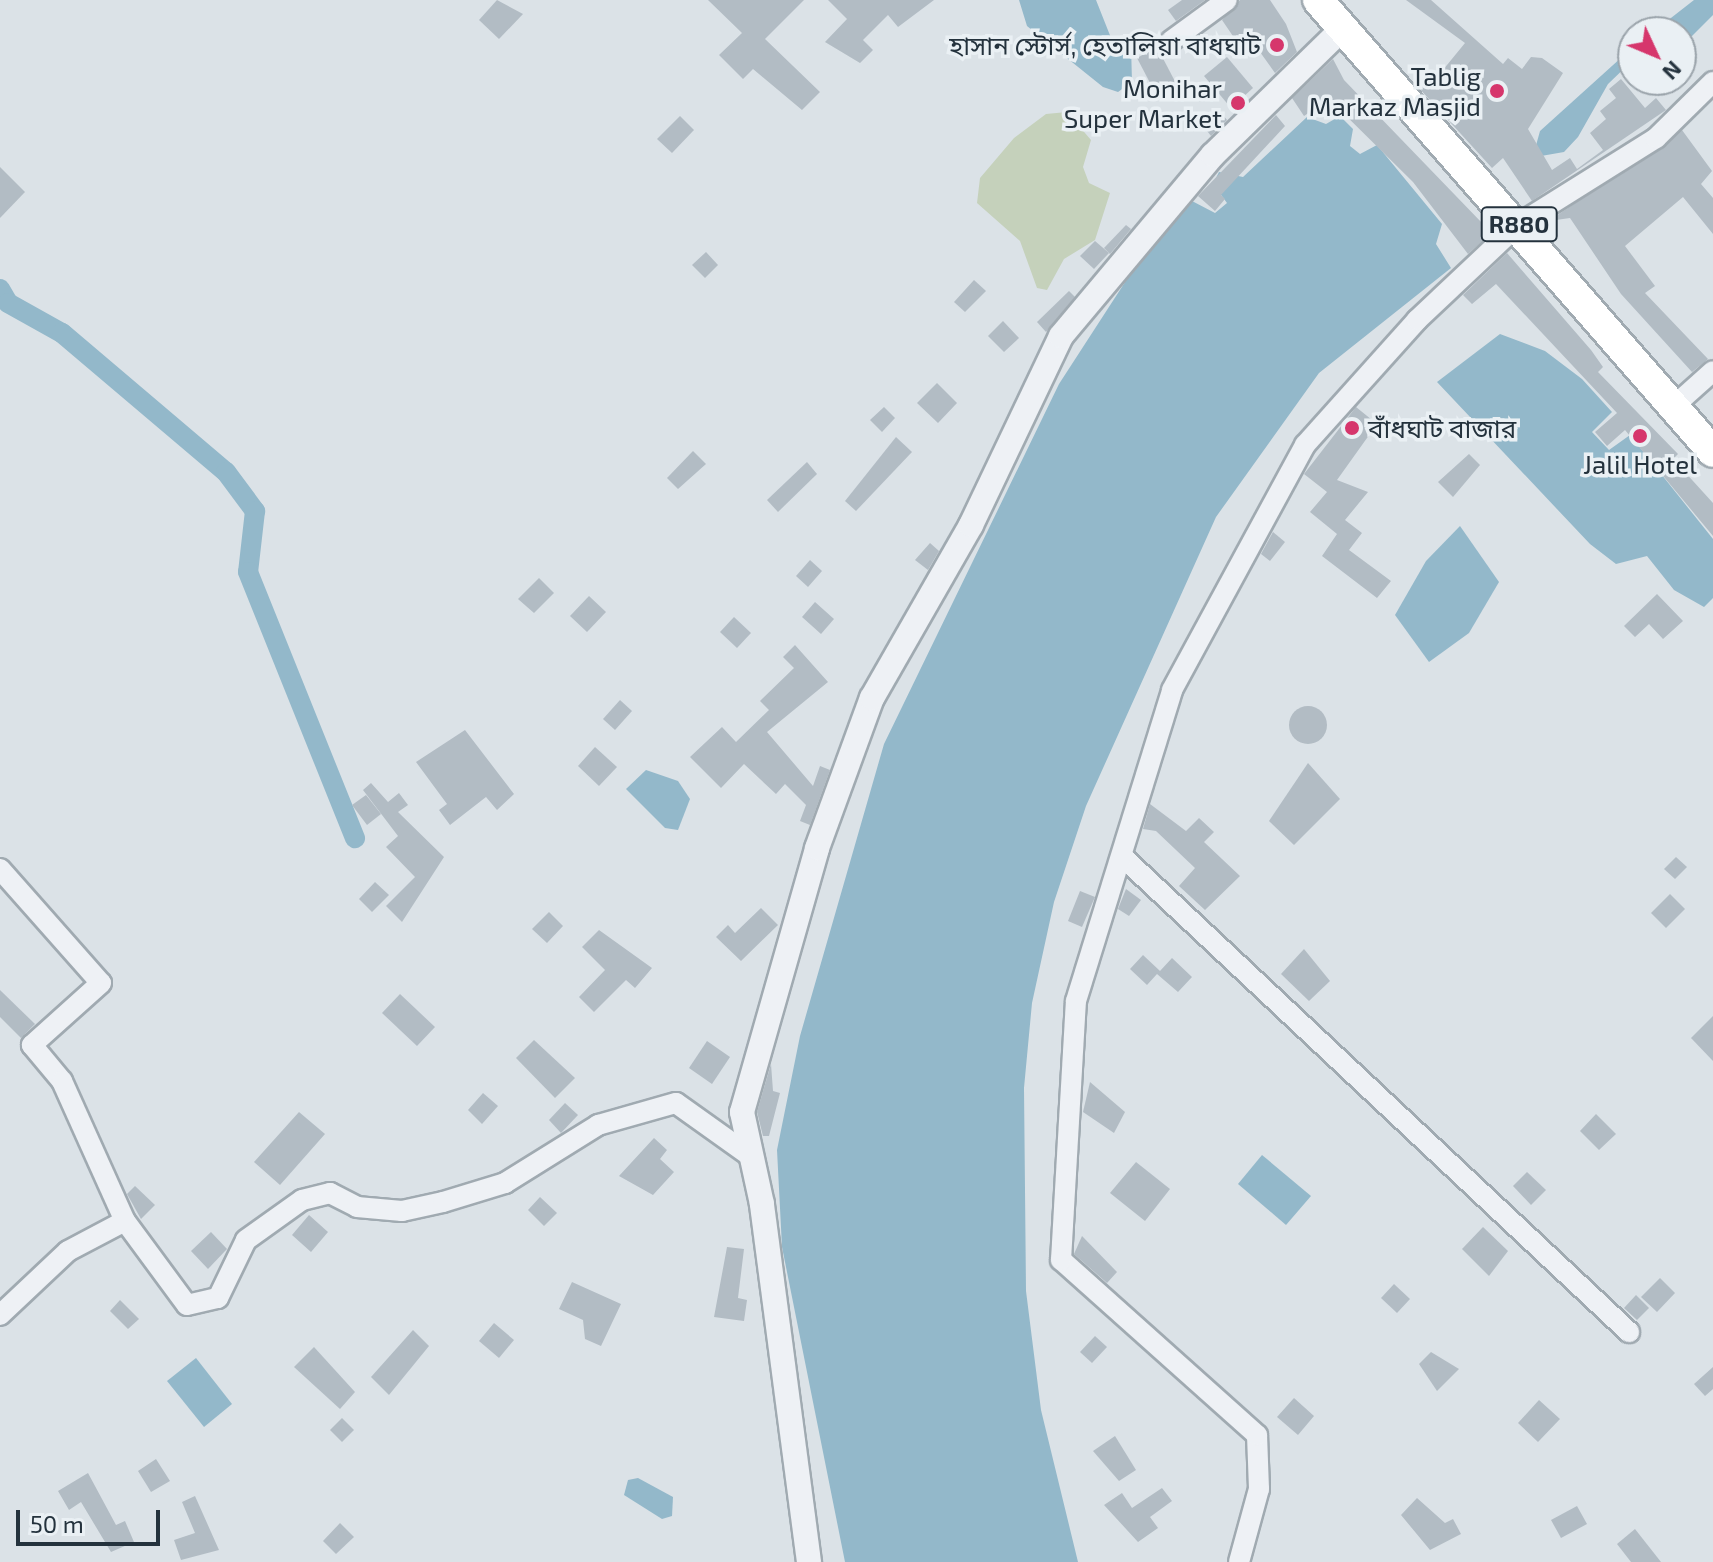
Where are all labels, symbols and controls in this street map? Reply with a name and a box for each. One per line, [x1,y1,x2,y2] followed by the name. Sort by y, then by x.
[1617,16,1697,96] north arrow
[949,29,1261,61] place label: হাসান স্টোর্স, হেতালিয়া বাধঘাট
[1268,36,1286,54] marker: হাসান স্টোর্স, হেতালিয়া বাধঘাট
[1658,57,1688,86] text: N
[1309,60,1481,122] place label: Tablig Markaz Masjid
[1063,72,1222,134] place label: Monihar Super Market
[1488,82,1506,100] marker: Tablig Markaz Masjid
[1229,94,1247,112] marker: Monihar Super Market
[1479,204,1559,244] road number: R880
[1368,412,1516,444] place label: বাঁধঘাট বাজার
[1343,419,1361,437] marker: বাঁধঘাট বাজার
[1631,427,1649,445] marker: Jalil Hotel
[1583,448,1697,480] place label: Jalil Hotel
[20,1494,164,1544] scale bar
[30,1509,84,1538] text: 50 m

